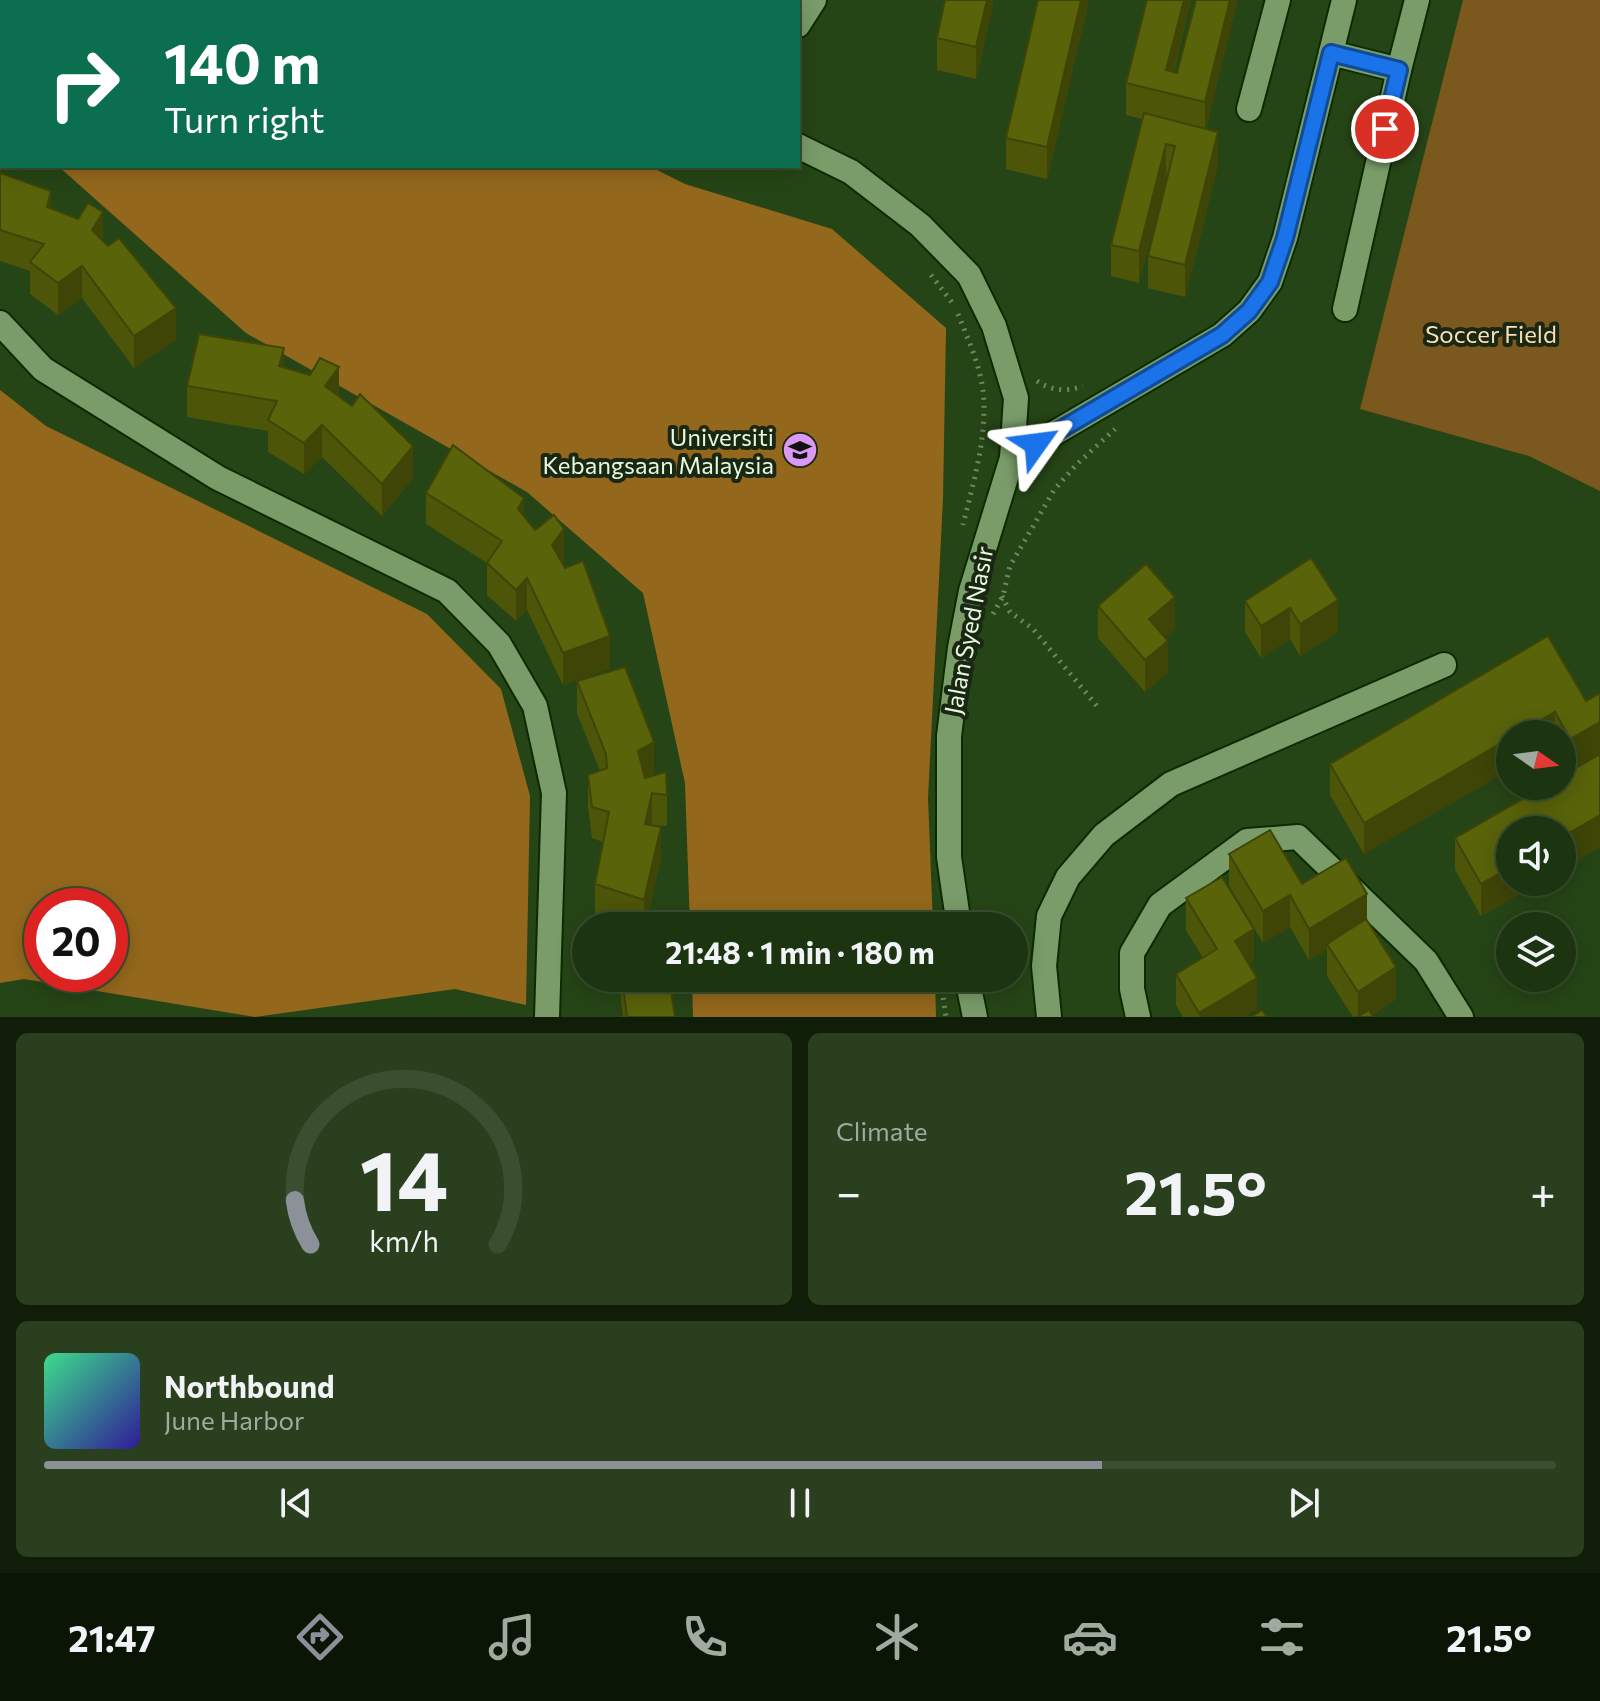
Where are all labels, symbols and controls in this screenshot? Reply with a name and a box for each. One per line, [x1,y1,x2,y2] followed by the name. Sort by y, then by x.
[164,27,320,96] text: 140 m
[32,32,136,136] icon: right
[1351,95,1419,163] pin
[164,96,325,140] text: Turn right
[1363,107,1407,151] icon: arrive
[1425,319,1557,348] park label: Soccer Field
[994,402,1078,486] position arrow
[543,422,774,479] place label: Universiti Kebangsaan Malaysia
[781,431,819,469] school or university icon: Universiti Kebangsaan Malaysia
[937,543,999,716] street label: Jalan Syed Nasir
[1496,720,1576,800] north arrow
[1496,720,1576,992] map controls
[1496,816,1576,896] button: sound
[24,888,128,992] speed limit sign: 20
[1496,912,1576,992] button: layers
[665,933,935,970] text: 21:48 · 1 min · 180 m
[836,1115,928,1146] text: Climate
[360,1126,448,1228] text: 14
[1124,1154,1267,1227] text: 21.5°
[836,1164,861,1218] text: −
[1530,1164,1556,1218] text: +
[369,1223,439,1258] text: km/h
[164,1367,335,1404] text: Northbound
[164,1404,304,1435] text: June Harbor
[274,1481,318,1525] icon: previous
[778,1481,822,1525] icon: pause
[1282,1481,1326,1525] icon: next
[292,1609,348,1665] icon: directions
[484,1609,540,1665] icon: music
[677,1609,733,1665] icon: phone
[869,1609,925,1665] icon: climate
[1062,1609,1118,1665] icon: car
[1254,1609,1310,1665] icon: filters
[68,1615,156,1659] text: 21:47
[1446,1615,1532,1659] text: 21.5°

